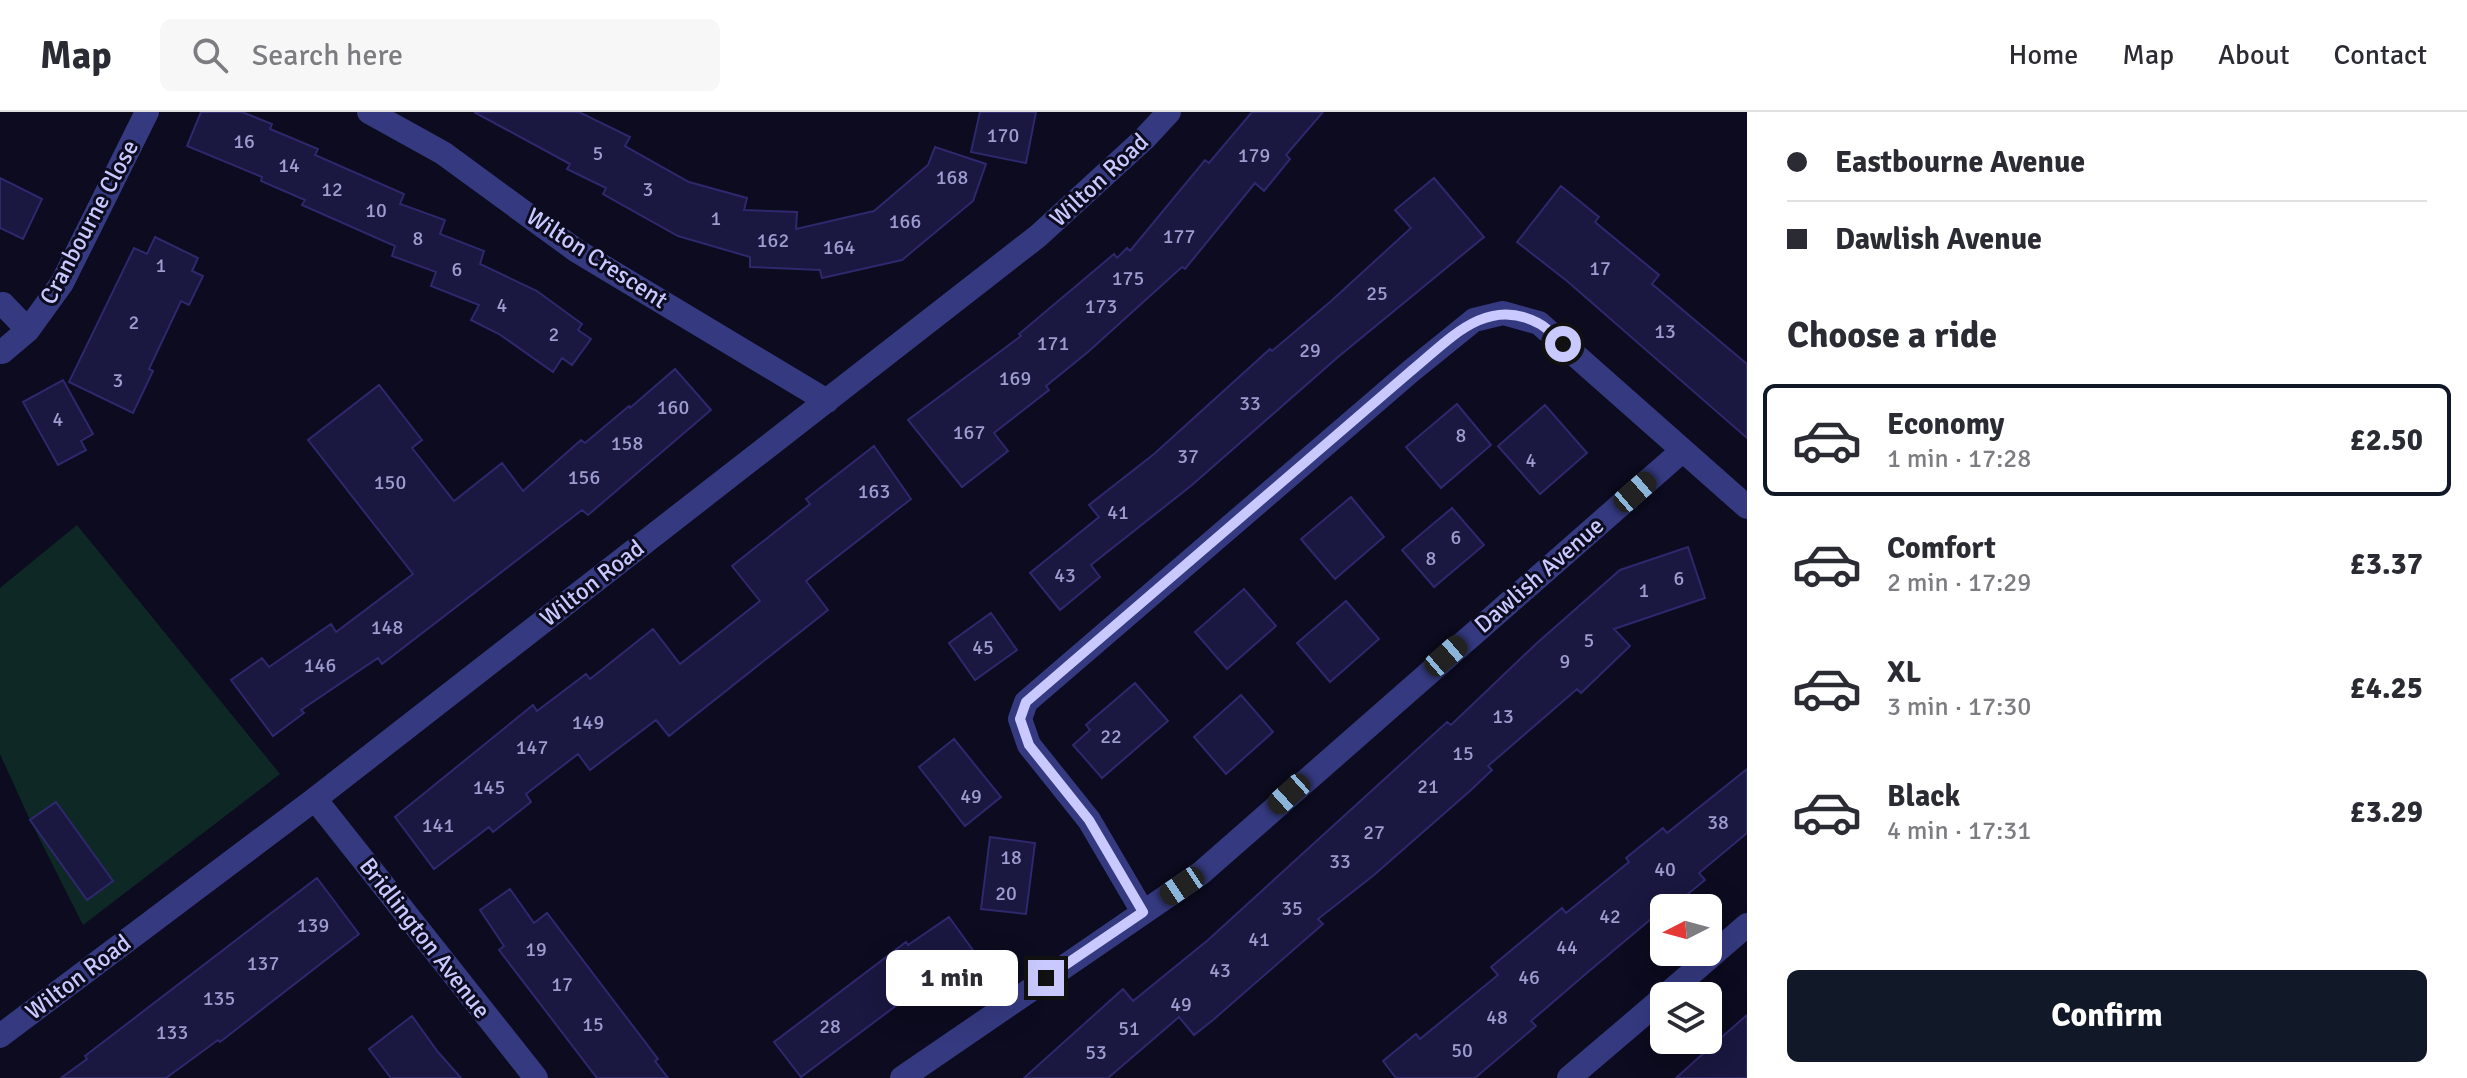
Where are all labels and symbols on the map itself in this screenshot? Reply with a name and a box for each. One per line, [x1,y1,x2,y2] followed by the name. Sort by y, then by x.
[987,123,1019,148] house number: 170
[1043,127,1155,233] street label: Wilton Road
[233,129,255,154] house number: 16
[33,135,145,309] street label: Cranbourne Close
[593,141,603,166] house number: 5
[1238,143,1270,168] house number: 179
[278,153,300,178] house number: 14
[936,165,968,190] house number: 168
[321,177,343,202] house number: 12
[643,177,653,202] house number: 3
[365,198,387,223] house number: 10
[521,201,673,315] street label: Wilton Crescent
[711,206,721,231] house number: 1
[889,209,921,234] house number: 166
[1163,224,1195,249] house number: 177
[413,226,423,251] house number: 8
[757,228,789,253] house number: 162
[823,235,855,260] house number: 164
[156,253,166,278] house number: 1
[1589,256,1611,281] house number: 17
[452,257,462,282] house number: 6
[1112,266,1144,291] house number: 175
[1366,281,1388,306] house number: 25
[497,293,508,318] house number: 4
[1085,294,1117,319] house number: 173
[129,310,139,335] house number: 2
[1654,319,1676,344] house number: 13
[549,322,559,347] house number: 2
[1545,326,1581,362] route start
[1037,331,1069,356] house number: 171
[1299,338,1321,363] house number: 29
[999,366,1031,391] house number: 169
[113,368,123,393] house number: 3
[1239,391,1261,416] house number: 33
[657,395,689,420] house number: 160
[53,407,64,432] house number: 4
[953,420,985,445] house number: 167
[1456,423,1466,448] house number: 8
[611,431,643,456] house number: 158
[1177,444,1199,469] house number: 37
[1526,448,1537,473] house number: 4
[568,465,600,490] house number: 156
[1609,467,1661,517] car
[374,470,406,495] house number: 150
[858,479,890,504] house number: 163
[1107,500,1129,525] house number: 41
[1468,511,1610,639] street label: Dawlish Avenue
[1451,525,1461,550] house number: 6
[534,533,650,633] street label: Wilton Road
[1426,546,1436,571] house number: 8
[1054,563,1076,588] house number: 43
[1674,566,1684,591] house number: 6
[1639,578,1649,603] house number: 1
[371,615,403,640] house number: 148
[1584,628,1594,653] house number: 5
[1420,631,1472,681] car
[972,635,994,660] house number: 45
[1560,649,1570,674] house number: 9
[304,653,336,678] house number: 146
[1492,704,1514,729] house number: 13
[572,710,604,735] house number: 149
[1100,724,1122,749] house number: 22
[516,735,548,760] house number: 147
[1452,741,1474,766] house number: 15
[1263,769,1315,819] car
[1417,774,1439,799] house number: 21
[473,775,505,800] house number: 145
[960,784,982,809] house number: 49
[1707,810,1729,835] house number: 38
[422,813,454,838] house number: 141
[1363,820,1385,845] house number: 27
[1000,845,1022,870] house number: 18
[1329,849,1351,874] house number: 33
[353,852,497,1024] street label: Bridlington Avenue
[1654,857,1676,882] house number: 40
[1155,863,1209,909] car
[995,881,1017,906] house number: 20
[1650,894,1722,966] north arrow
[1281,896,1303,921] house number: 35
[1599,904,1621,929] house number: 42
[297,913,329,938] house number: 139
[1248,927,1270,952] house number: 41
[19,928,137,1026] street label: Wilton Road
[1556,935,1578,960] house number: 44
[525,937,547,962] house number: 19
[886,950,1018,1006] callout: 1 min
[247,951,279,976] house number: 137
[1209,958,1231,983] house number: 43
[1028,960,1064,996] route end
[1518,965,1540,990] house number: 46
[551,972,573,997] house number: 17
[203,986,235,1011] house number: 135
[1170,992,1192,1017] house number: 49
[1486,1005,1508,1030] house number: 48
[582,1012,604,1037] house number: 15
[819,1014,841,1039] house number: 28
[1118,1016,1140,1041] house number: 51
[156,1020,188,1045] house number: 133
[1451,1038,1473,1063] house number: 50
[1085,1040,1107,1065] house number: 53

